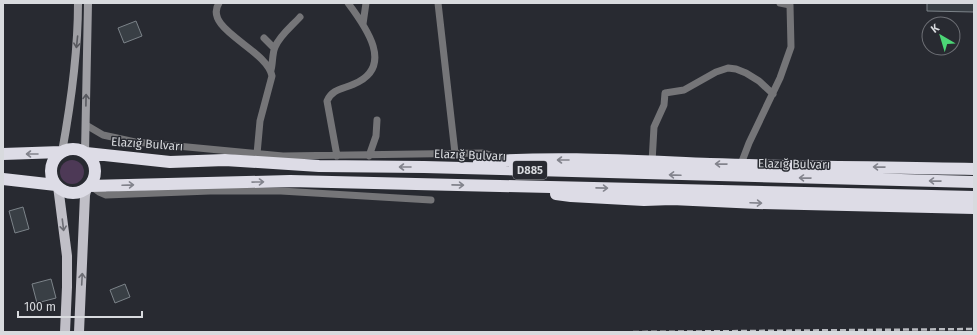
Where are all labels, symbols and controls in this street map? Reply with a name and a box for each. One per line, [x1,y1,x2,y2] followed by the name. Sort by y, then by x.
[921,16,961,56] north arrow
[928,21,943,36] text: K
[73,35,80,48] one-way arrow
[82,94,90,107] one-way arrow
[110,134,184,154] street label: Elazığ Bulvarı
[434,147,506,163] street label: Elazığ Bulvarı
[26,150,39,158] one-way arrow
[557,156,570,164] one-way arrow
[758,156,830,172] street label: Elazığ Bulvarı
[715,160,728,168] one-way arrow
[513,161,547,179] road number: D885
[399,163,412,171] one-way arrow
[873,163,886,171] one-way arrow
[669,171,682,178] one-way arrow
[799,174,812,182] one-way arrow
[929,177,942,185] one-way arrow
[251,178,264,185] one-way arrow
[121,181,134,188] one-way arrow
[451,181,464,189] one-way arrow
[595,185,608,192] one-way arrow
[749,199,762,207] one-way arrow
[59,218,67,231] one-way arrow
[78,273,86,286] one-way arrow
[18,293,142,319] scale bar
[24,300,56,314] text: 100 m

